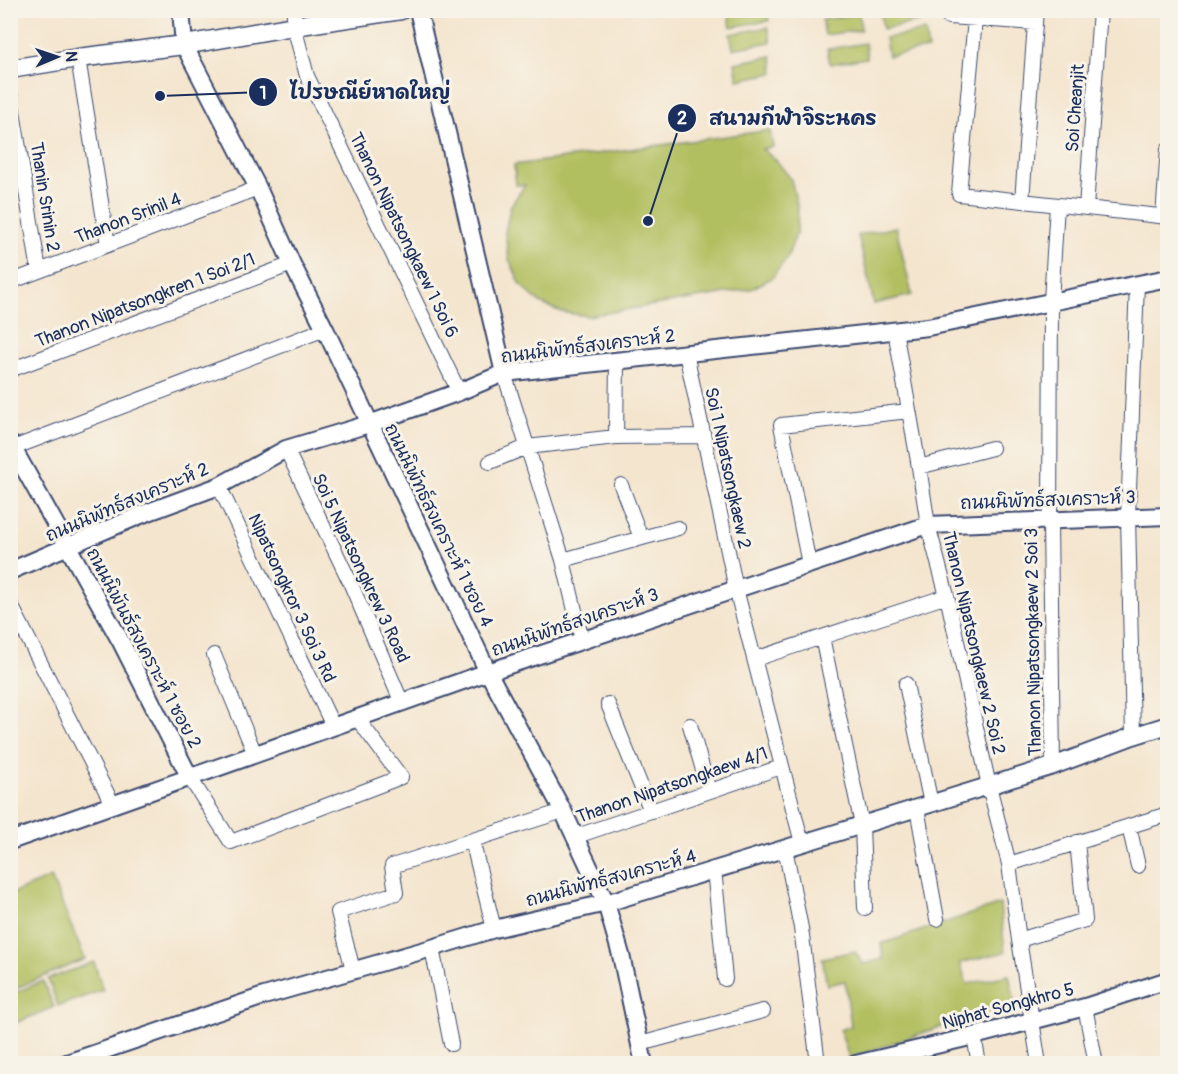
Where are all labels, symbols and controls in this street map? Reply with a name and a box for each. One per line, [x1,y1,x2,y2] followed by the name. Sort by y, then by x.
[27,27,87,87] north arrow
[61,51,81,62] text: N
[1061,62,1090,153] street label: Soi Cheanjit
[248,73,462,111] callout: ไปรษณีย์หาดใหญ่
[289,79,450,105] text: ไปรษณีย์หาดใหญ่
[259,82,267,105] text: 1
[667,99,889,137] callout: สนามกีฬาจิระนคร
[709,105,877,131] text: สนามกีฬาจิระนคร
[677,107,687,130] text: 2
[344,129,463,342] street label: Thanon Nipatsongkaew 1 Soi 6
[24,141,65,254] street label: Thanin Srinin 2
[72,187,185,249] street label: Thanon Srinil 4
[32,248,259,353] street label: Thanon Nipatsongkren 1 Soi 2/1
[499,322,676,369] street label: ถนนนิพัทธ์สงเคราะห์ 2
[699,385,756,551] street label: Soi 1 Nipatsongkaew 2
[379,419,500,631] street label: ถนนนิพัทธ์สงเคราะห์ 1 ซอย 4
[41,456,212,547] street label: ถนนนิพัทธ์สงเคราะห์ 2
[307,470,415,667] street label: Soi 5 Nipatsongkrew 3 Road
[960,484,1136,515] street label: ถนนนิพัทธ์สงเคราะห์ 3
[242,510,341,686] street label: Nipatsongkror 3 Soi 3 Rd
[1020,528,1047,756] street label: Thanon Nipatsongkaew 2 Soi 3
[937,529,1010,757] street label: Thanon Nipatsongkaew 2 Soi 2
[81,543,208,752] street label: ถนนนิพันธ์สงเคราะห์ 1 ซอย 2
[488,581,662,662] street label: ถนนนิพัทธ์สงเคราะห์ 3
[573,742,771,829] street label: Thanon Nipatsongkaew 4/1
[523,843,700,912] street label: ถนนนิพัทธ์สงเคราะห์ 4
[940,978,1077,1035] street label: Niphat Songkhro 5

